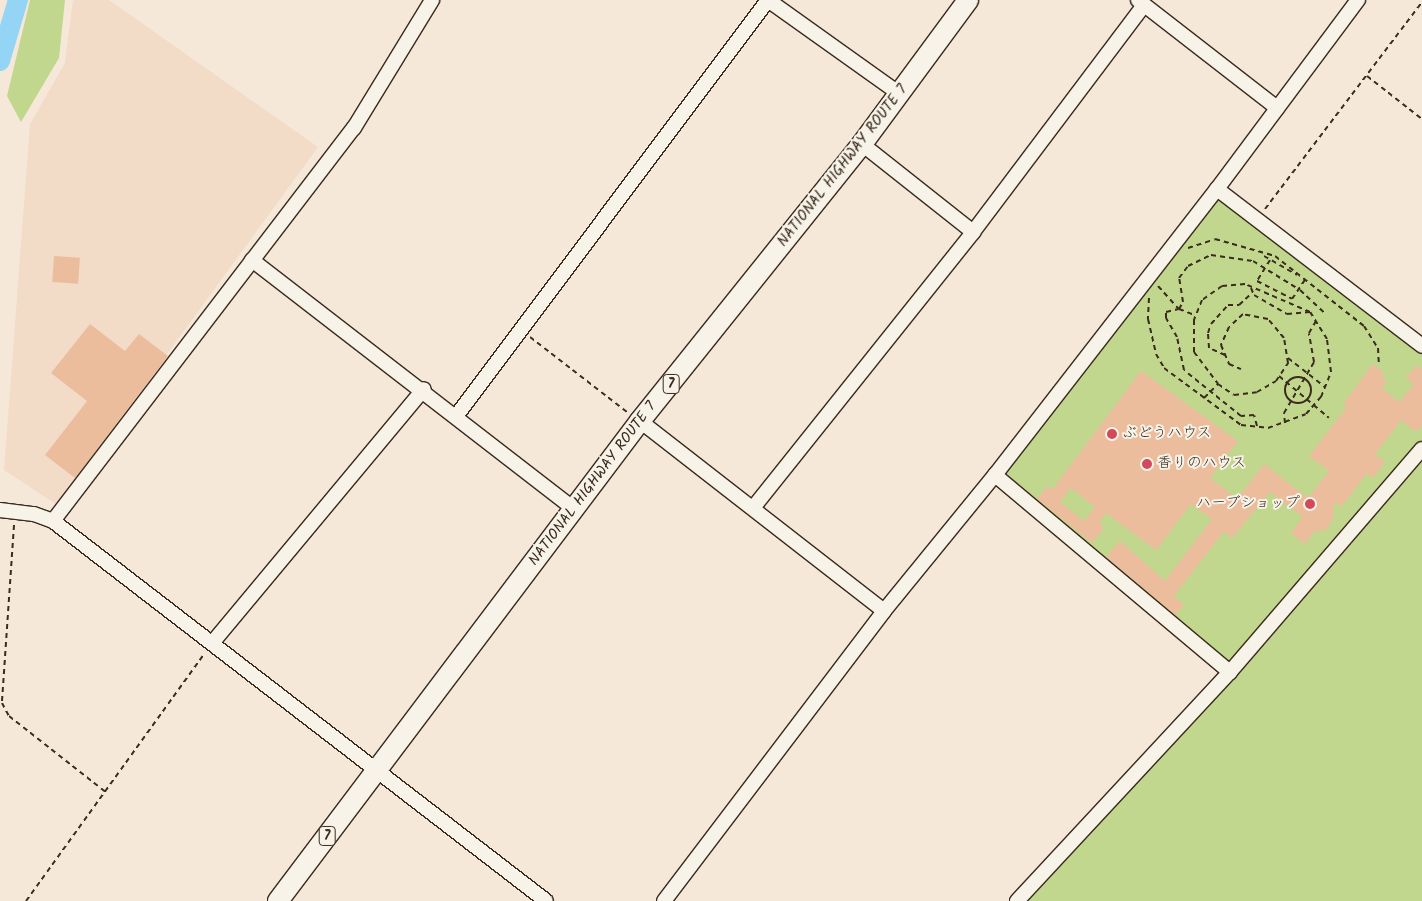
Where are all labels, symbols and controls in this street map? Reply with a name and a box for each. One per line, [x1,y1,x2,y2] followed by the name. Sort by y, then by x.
[774,81,912,251] street label: NATIONAL HIGHWAY ROUTE 7
[662,372,680,396] road number: 7
[525,398,661,570] street label: NATIONAL HIGHWAY ROUTE 7
[1122,425,1212,443] place label: ぶどうハウス
[1106,428,1118,440] marker: ぶどうハウス
[1157,455,1247,473] place label: 香りのハウス
[1141,458,1153,470] marker: 香りのハウス
[1195,495,1300,513] place label: ハーブショップ
[1304,498,1316,510] marker: ハーブショップ
[318,824,336,848] road number: 7

